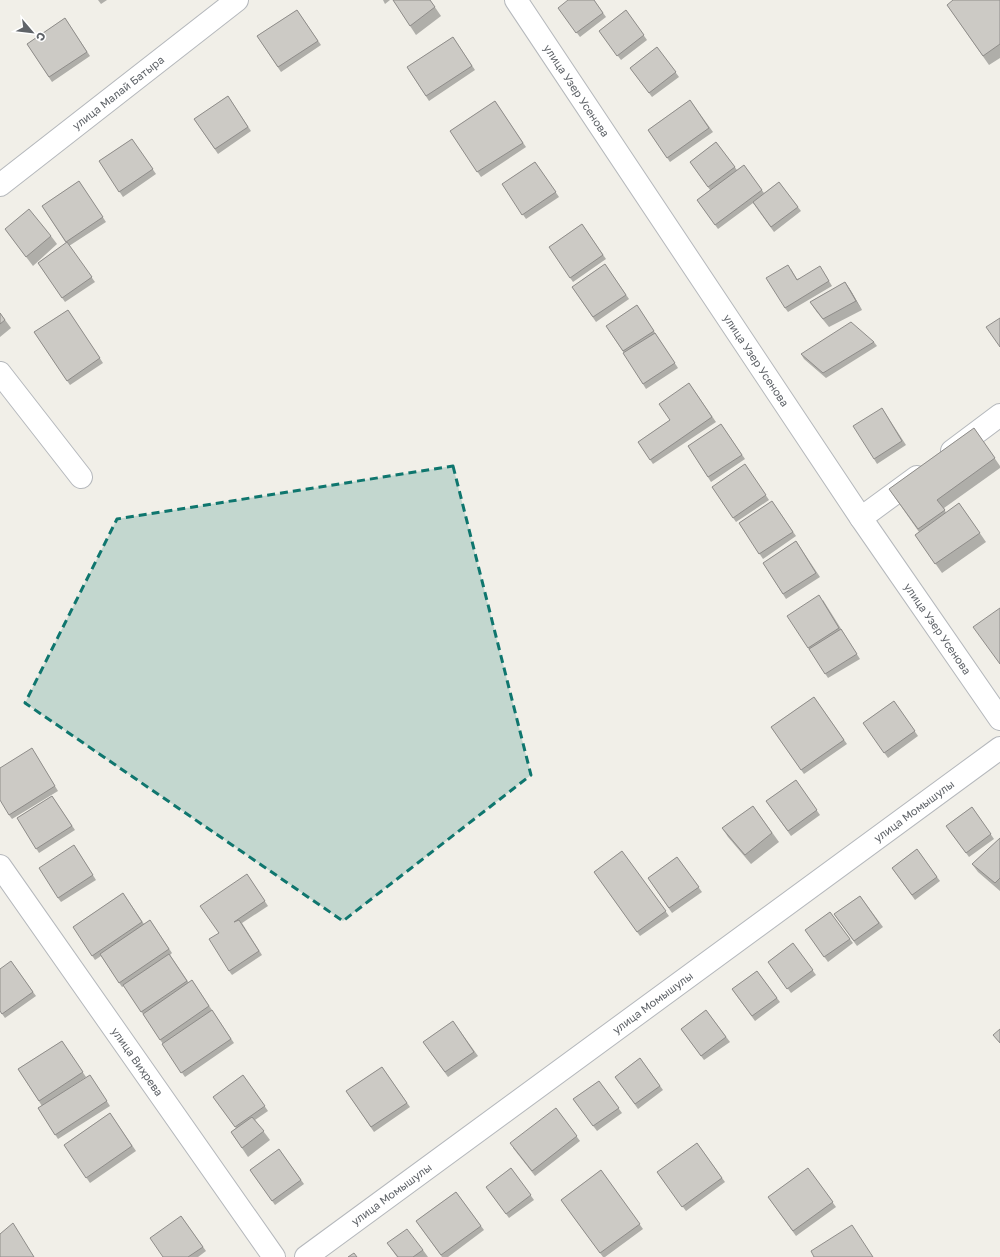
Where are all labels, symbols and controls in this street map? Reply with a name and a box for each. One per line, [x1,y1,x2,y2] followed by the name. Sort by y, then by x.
[12,12,52,52] north arrow
[34,30,49,44] text: С
[541,42,612,139] street label: улица Узер Усенова
[70,53,166,132] street label: улица Малай Батыра
[721,311,792,409] street label: улица Узер Усенова
[902,580,974,677] street label: улица Узер Усенова
[871,777,956,844] street label: улица Момышулы
[610,969,695,1036] street label: улица Момышулы
[109,1025,166,1098] street label: улица Вихрева
[348,1160,434,1228] street label: улица Момышулы

